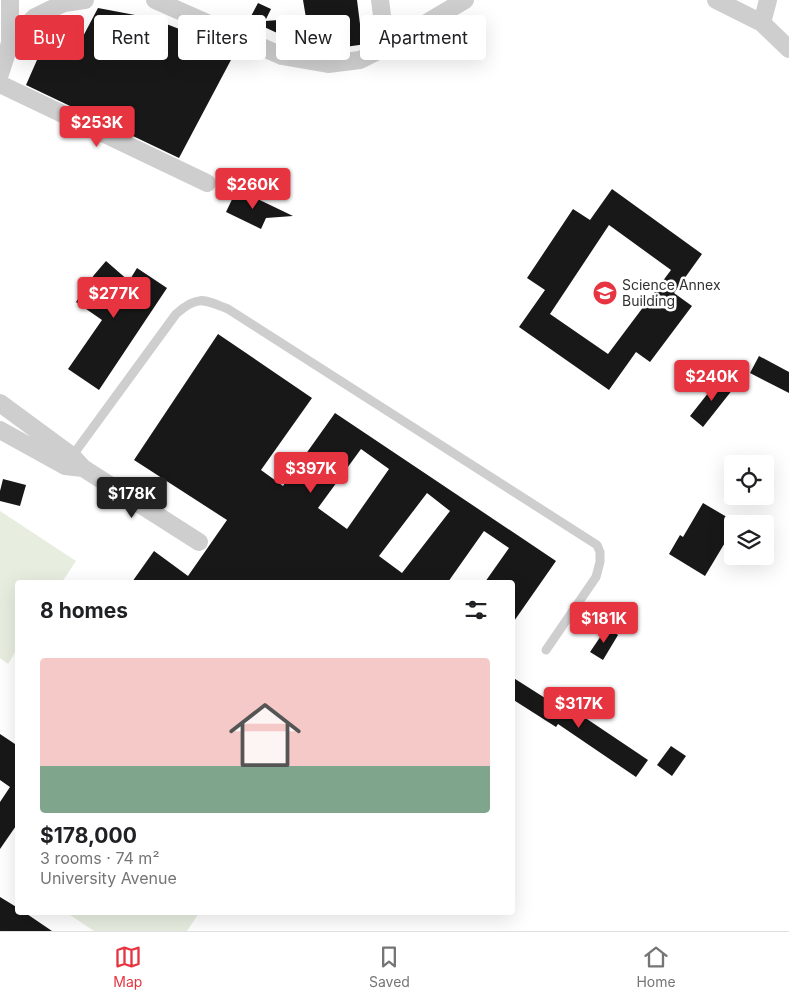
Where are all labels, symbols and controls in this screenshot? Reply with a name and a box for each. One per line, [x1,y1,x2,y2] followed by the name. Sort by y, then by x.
[15,15,84,60] chip: Buy
[94,15,168,60] chip: Rent
[178,15,266,60] chip: Filters
[276,15,350,60] chip: New
[360,15,486,60] chip: Apartment
[62,106,132,148] pin: $253K
[71,112,123,132] text: $253K
[218,168,288,210] pin: $260K
[226,174,280,194] text: $260K
[79,276,149,319] pin: $277K
[622,276,721,309] place label: Science Annex Building
[592,280,618,306] school or university icon: Science Annex Building
[89,283,139,303] text: $277K
[677,360,747,402] pin: $240K
[685,366,739,386] text: $240K
[276,452,346,494] pin: $397K
[724,455,774,565] map controls
[724,455,774,505] button: locate
[285,458,337,478] text: $397K
[97,476,167,519] pin: $178K
[108,483,156,503] text: $178K
[724,515,774,565] button: layers
[462,596,490,624] icon: filters
[40,598,128,623] text: 8 homes
[569,602,639,644] pin: $181K
[581,608,627,628] text: $181K
[544,686,614,729] pin: $317K
[220,690,310,780] icon: home
[555,693,603,713] text: $317K
[40,823,137,848] text: $178,000
[40,848,159,868] text: 3 rooms · 74 m²
[40,868,177,888] text: University Avenue
[113,943,142,990] tab: Map
[369,943,410,990] tab: Saved
[636,943,676,990] tab: Home

